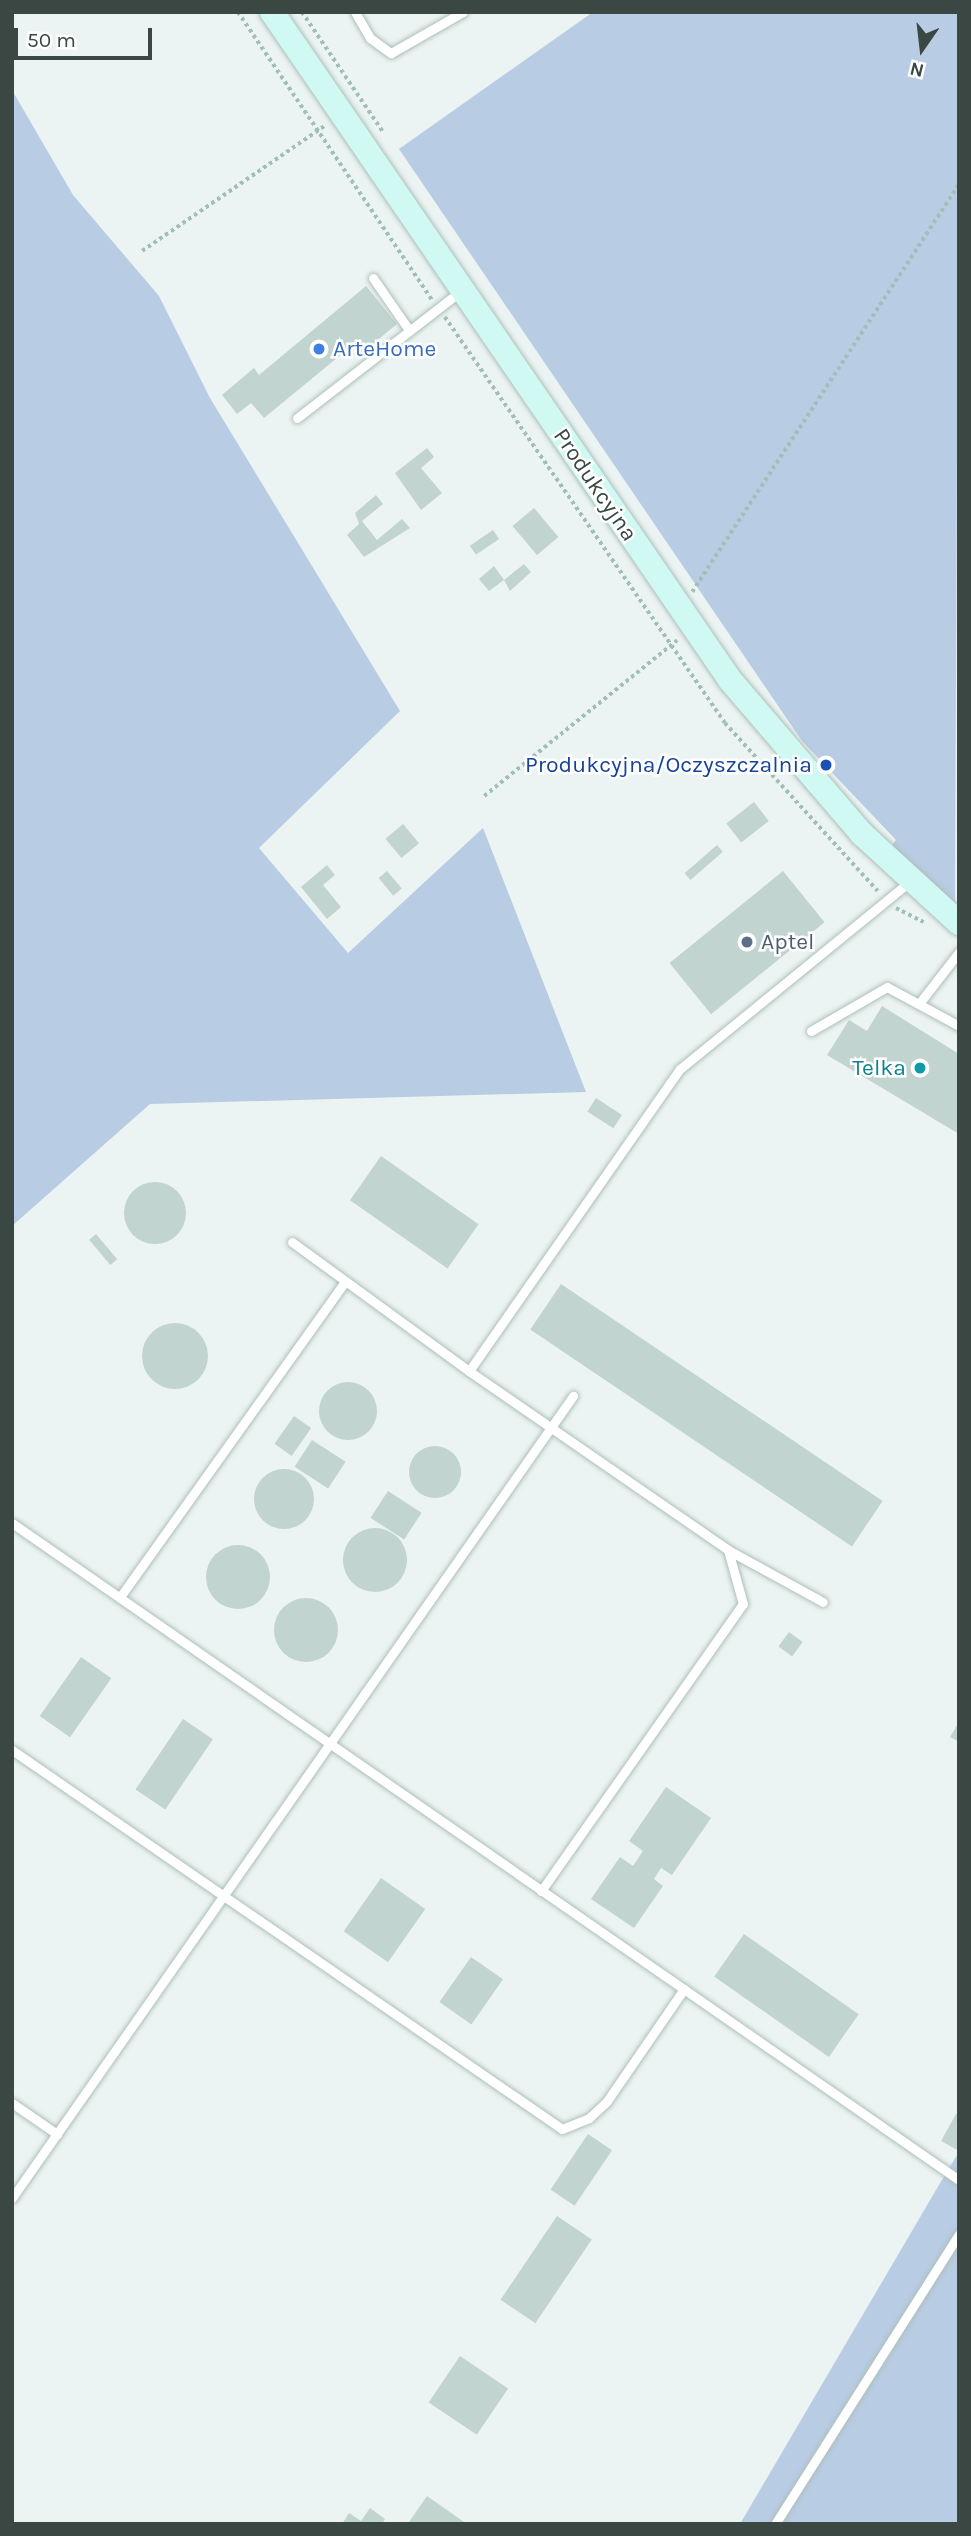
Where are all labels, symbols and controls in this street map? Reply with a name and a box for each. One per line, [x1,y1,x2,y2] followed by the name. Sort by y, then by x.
[18,14,156,58] scale bar
[887,14,957,84] north arrow
[27,28,76,52] text: 50 m
[908,57,926,82] text: N
[333,335,436,363] place label: ArteHome
[311,341,327,357] marker: ArteHome
[547,423,643,547] street label: Produkcyjna
[525,751,812,779] place label: Produkcyjna/Oczyszczalnia
[818,757,834,773] marker: Produkcyjna/Oczyszczalnia
[761,928,815,956] place label: Aptel
[739,934,755,950] marker: Aptel
[852,1054,906,1082] place label: Telka
[912,1060,928,1076] marker: Telka

